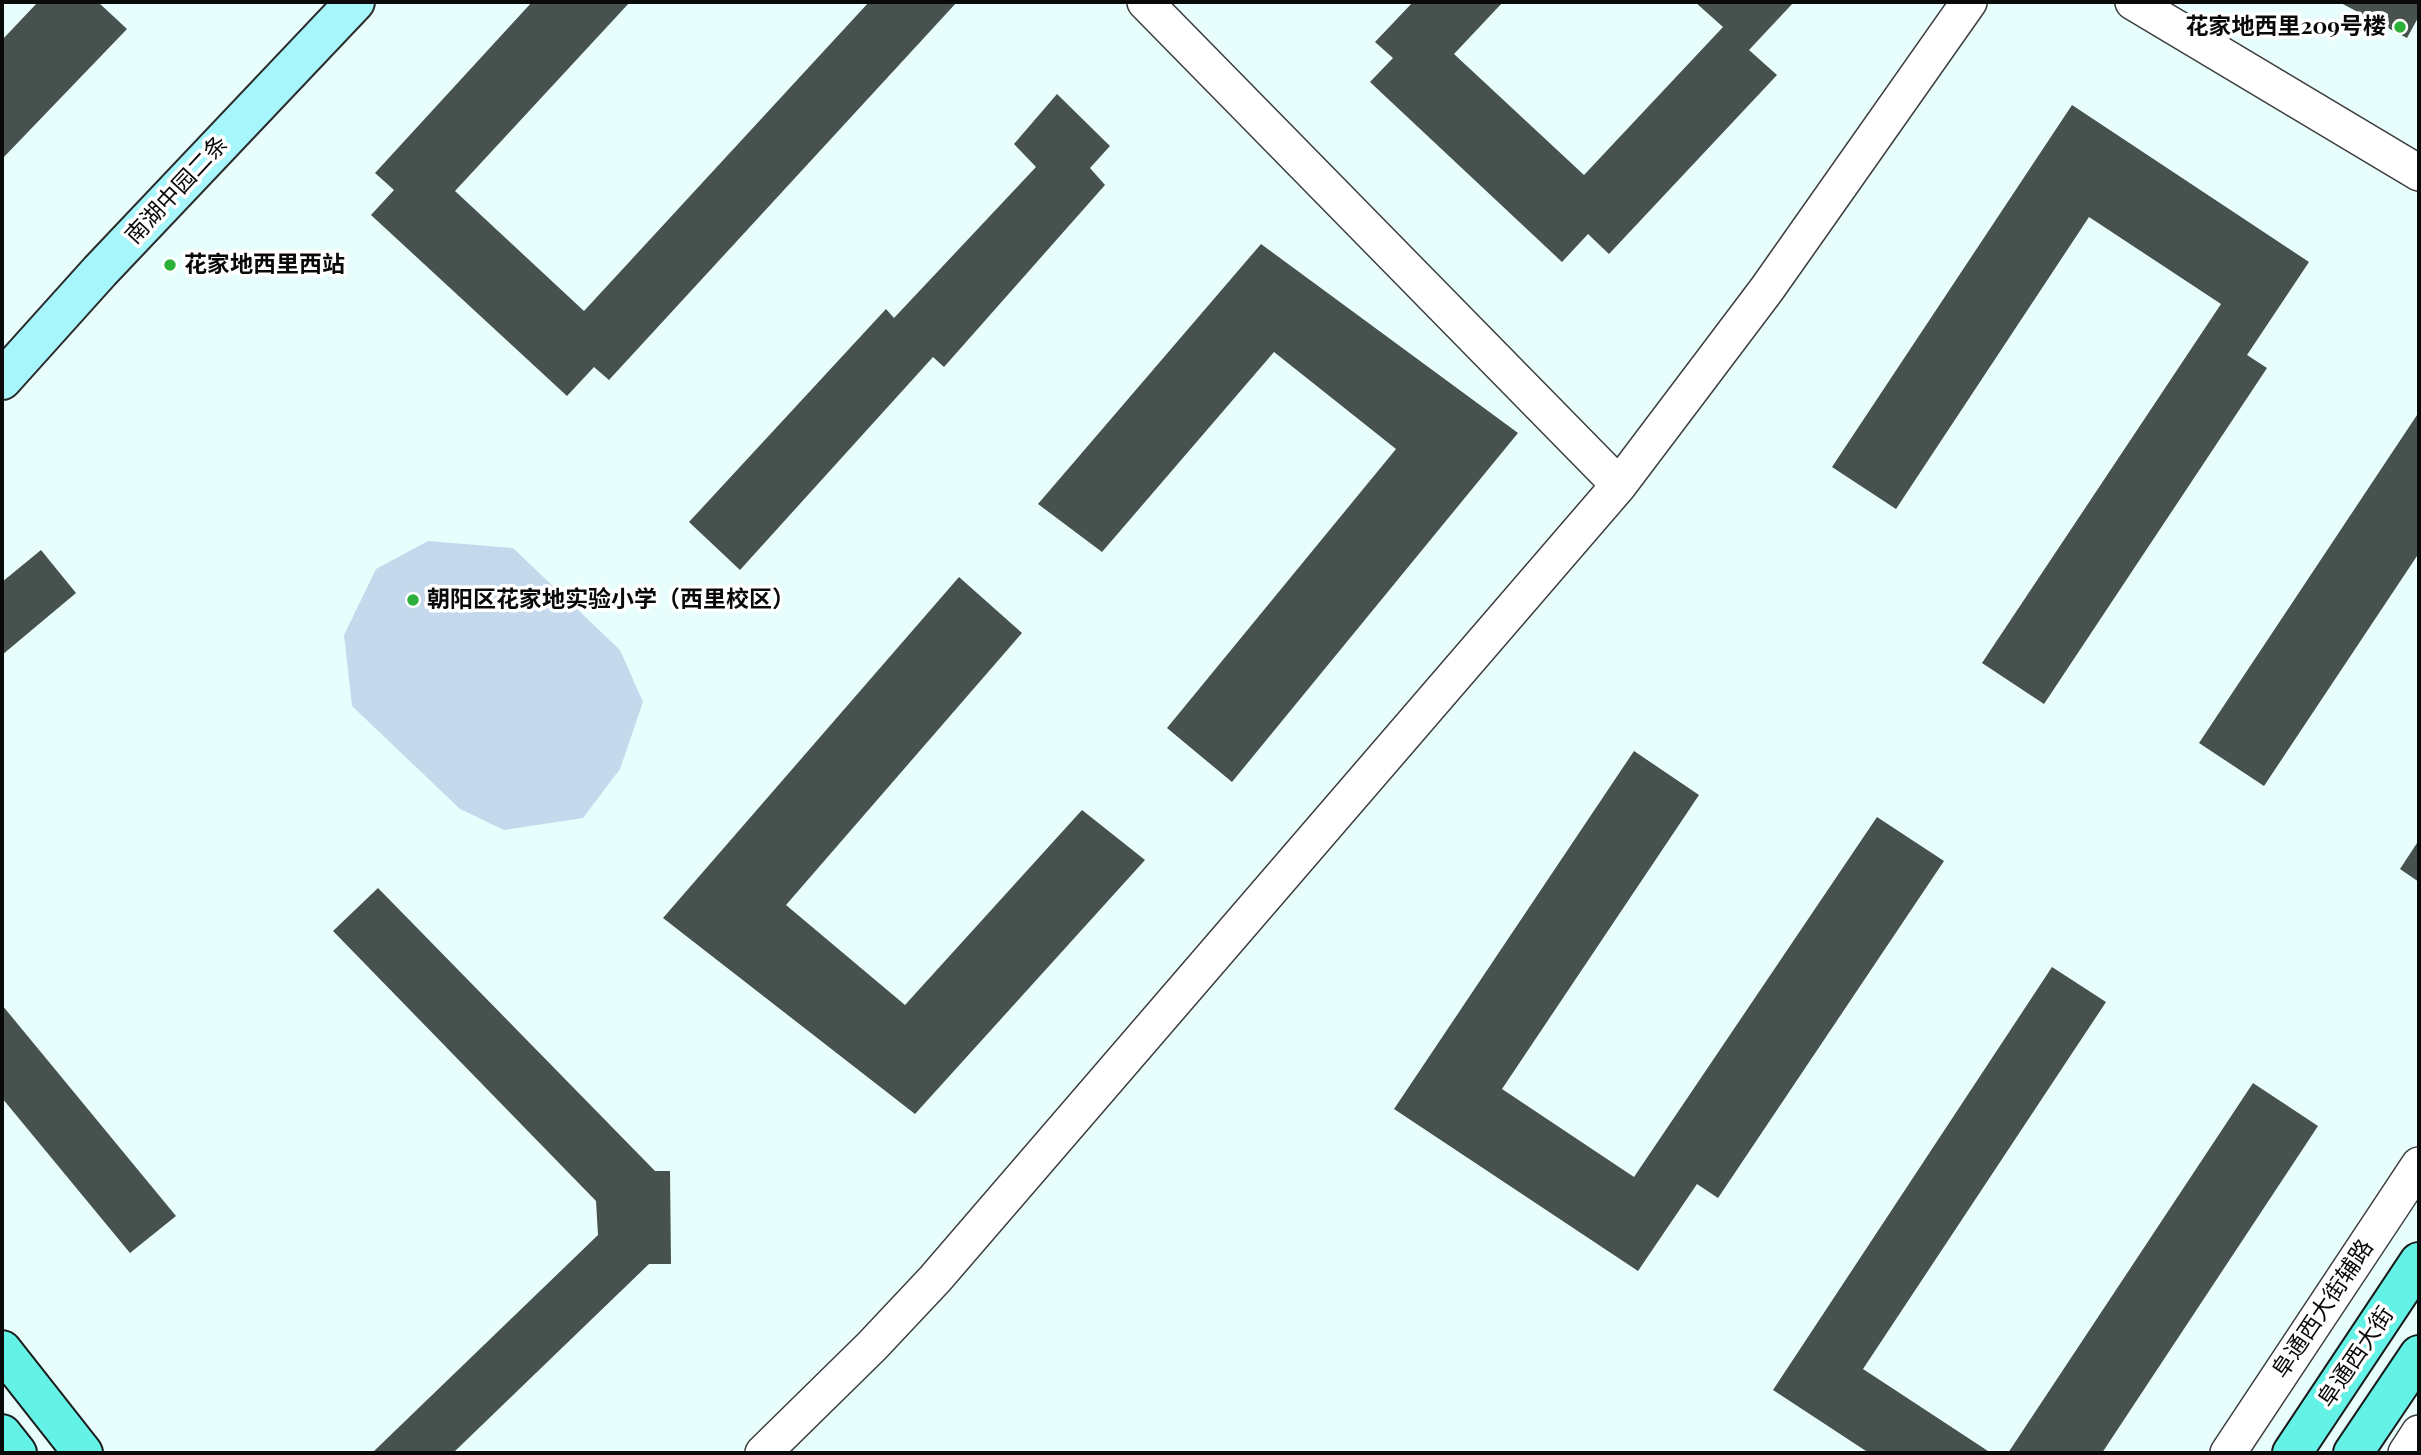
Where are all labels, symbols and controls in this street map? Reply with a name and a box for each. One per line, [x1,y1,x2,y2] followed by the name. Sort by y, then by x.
[2185,13,2386,41] place label: 花家地西里209号楼
[2392,19,2408,35] marker: 花家地西里209号楼
[120,130,234,250] street label: 南湖中园二条
[184,251,345,279] place label: 花家地西里西站
[162,257,178,273] marker: 花家地西里西站
[427,586,795,614] place label: 朝阳区花家地实验小学（西里校区）
[405,592,421,608] marker: 朝阳区花家地实验小学（西里校区）
[2267,1235,2379,1383] street label: 阜通西大街辅路
[2312,1302,2400,1412] street label: 阜通西大街

